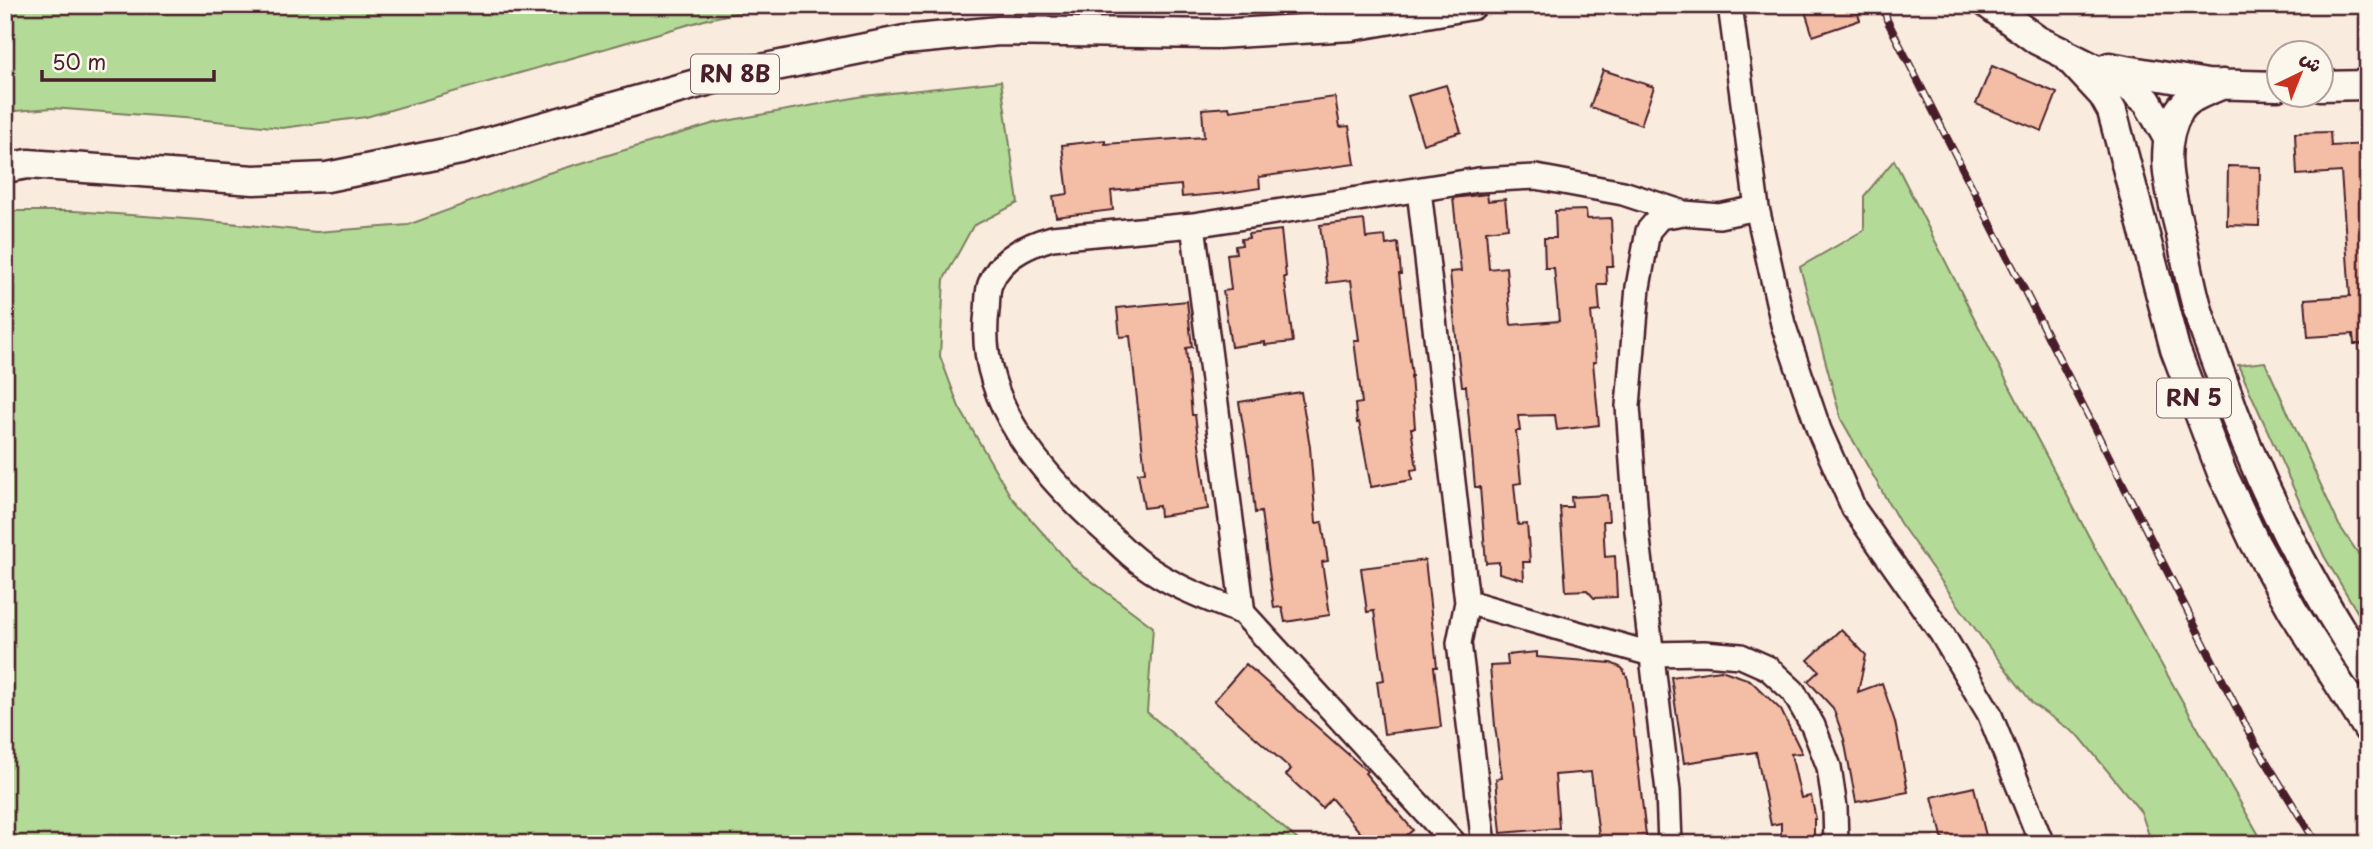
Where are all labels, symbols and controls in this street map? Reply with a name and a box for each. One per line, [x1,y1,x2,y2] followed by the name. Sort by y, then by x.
[42,38,214,82] scale bar
[2264,38,2334,108] north arrow
[2295,43,2330,78] text: ش
[52,45,106,77] text: 50 m
[691,54,779,94] road number: RN 8B
[2157,378,2231,418] road number: RN 5

